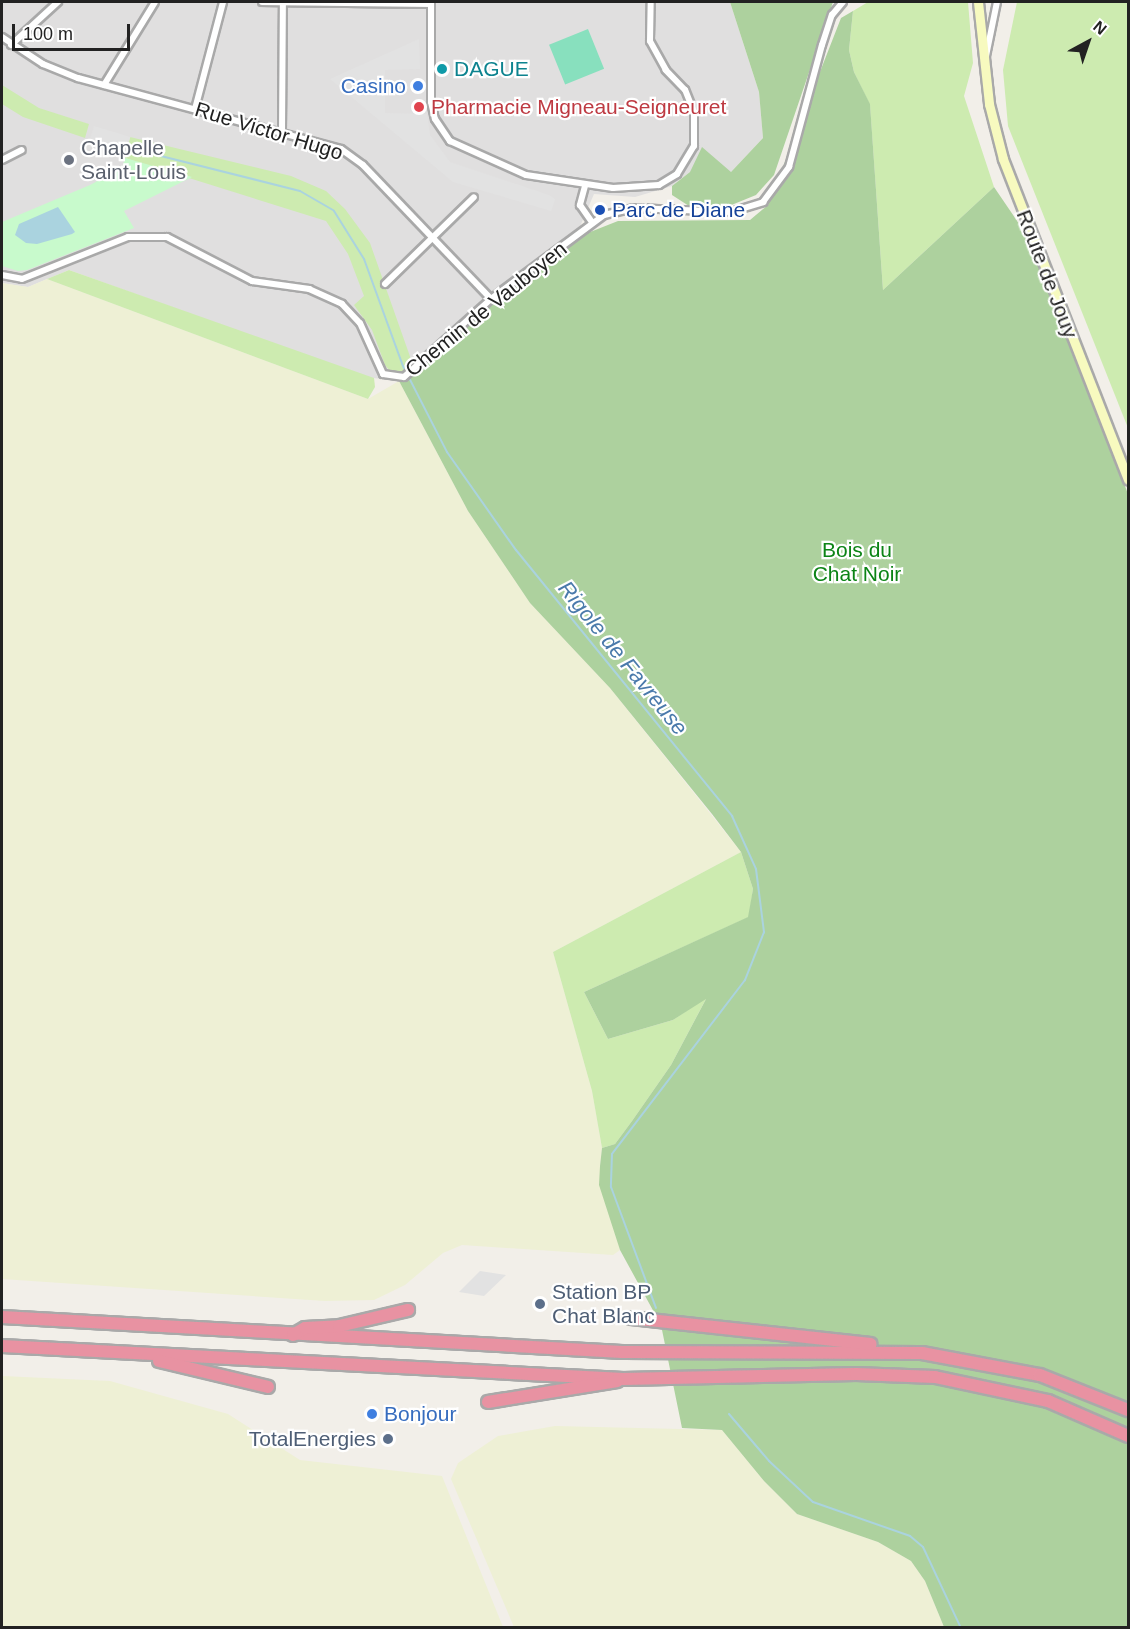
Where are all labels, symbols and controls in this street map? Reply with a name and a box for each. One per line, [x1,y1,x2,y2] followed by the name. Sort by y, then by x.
[15,12,134,50] scale bar
[1058,12,1118,72] north arrow
[1090,18,1110,38] text: N
[23,24,73,44] text: 100 m
[454,56,529,82] place label: DAGUE
[435,62,449,76] marker: DAGUE
[341,73,406,99] place label: Casino
[411,79,425,93] marker: Casino
[431,94,726,120] place label: Pharmacie Migneau-Seigneuret
[192,96,346,166] street label: Rue Victor Hugo
[412,100,426,114] marker: Pharmacie Migneau-Seigneuret
[81,135,186,185] place label: Chapelle Saint-Louis
[62,153,76,167] marker: Chapelle Saint-Louis
[612,197,745,223] place label: Parc de Diane
[593,203,607,217] marker: Parc de Diane
[1011,206,1083,342] street label: Route de Jouy
[400,236,572,382] street label: Chemin de Vauboyen
[813,537,901,587] park label: Bois du Chat Noir
[553,576,693,740] water label: Rigole de Favreuse
[552,1279,655,1329] place label: Station BP Chat Blanc
[533,1297,547,1311] marker: Station BP Chat Blanc
[384,1401,456,1427] place label: Bonjour
[365,1407,379,1421] marker: Bonjour
[249,1426,376,1452] place label: TotalEnergies
[381,1432,395,1446] marker: TotalEnergies

